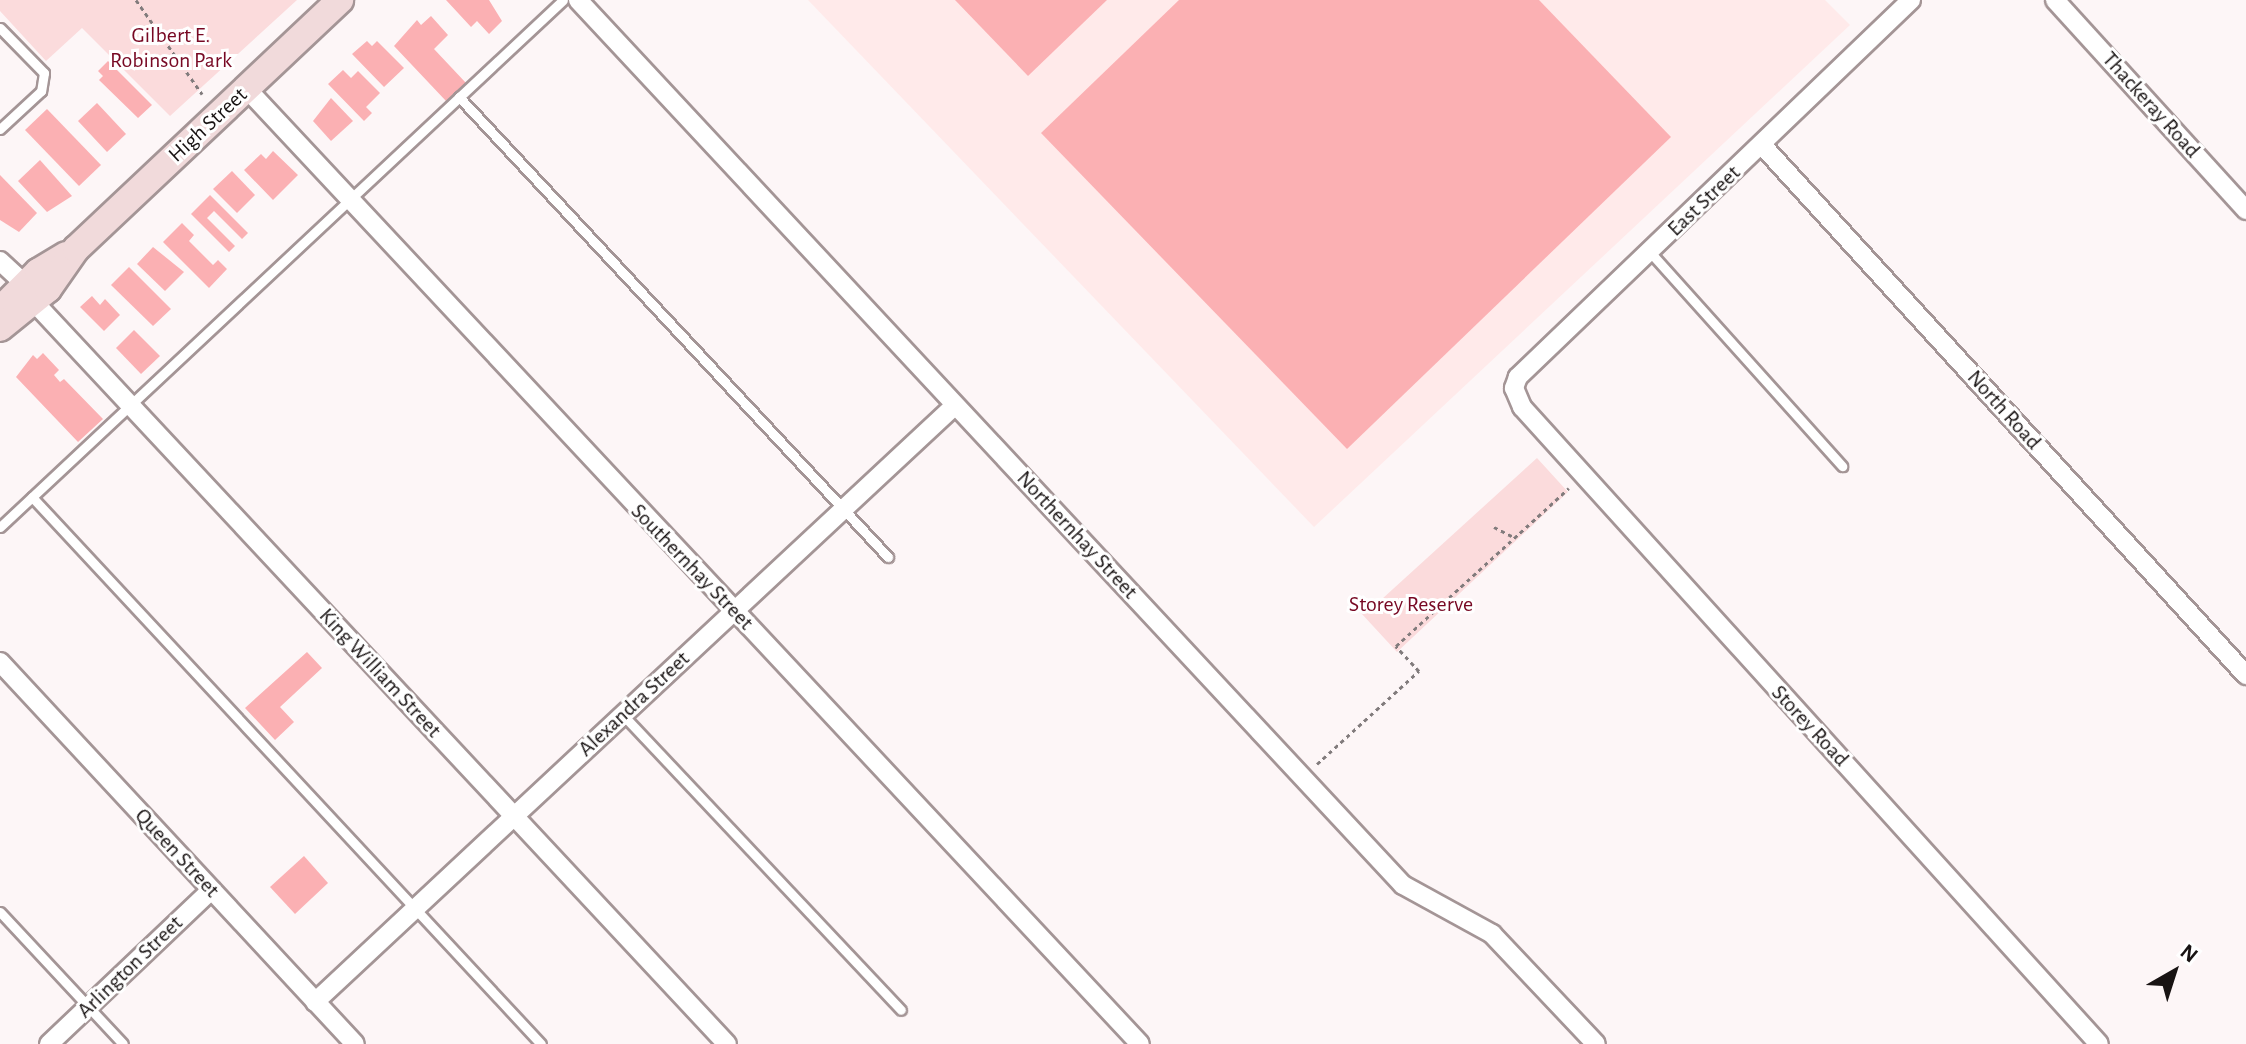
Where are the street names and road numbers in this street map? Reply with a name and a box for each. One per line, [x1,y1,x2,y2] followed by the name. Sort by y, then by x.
[2096,46,2206,164] street label: Thackeray Road
[163,82,253,168] street label: High Street
[1662,160,1746,242] street label: East Street
[1961,365,2047,455] street label: North Road
[1011,465,1143,605] street label: Northernhay Street
[625,498,759,636] street label: Southernhay Street
[313,603,447,743] street label: King William Street
[573,646,695,762] street label: Alexandra Street
[1766,680,1854,772] street label: Storey Road
[129,803,225,903] street label: Queen Street
[72,910,188,1024] street label: Arlington Street

